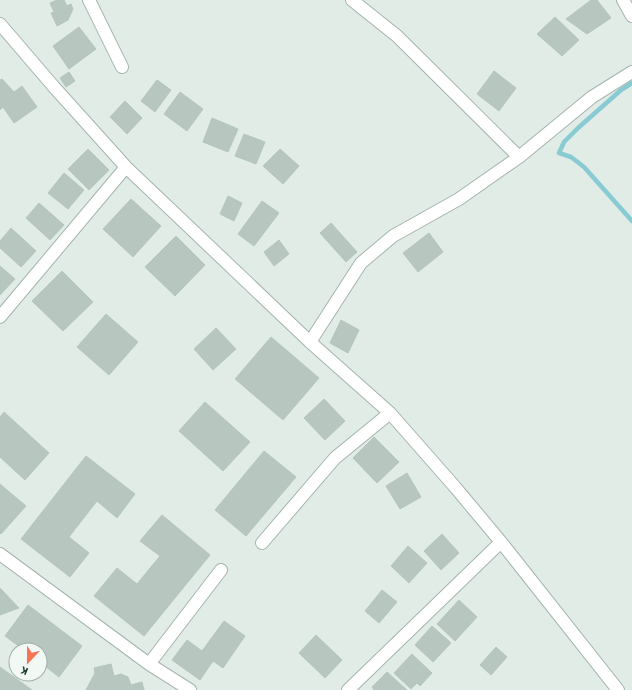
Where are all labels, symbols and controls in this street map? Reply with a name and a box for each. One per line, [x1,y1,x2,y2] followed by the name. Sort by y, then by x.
[8,642,48,682] north arrow
[18,662,30,679] text: K

